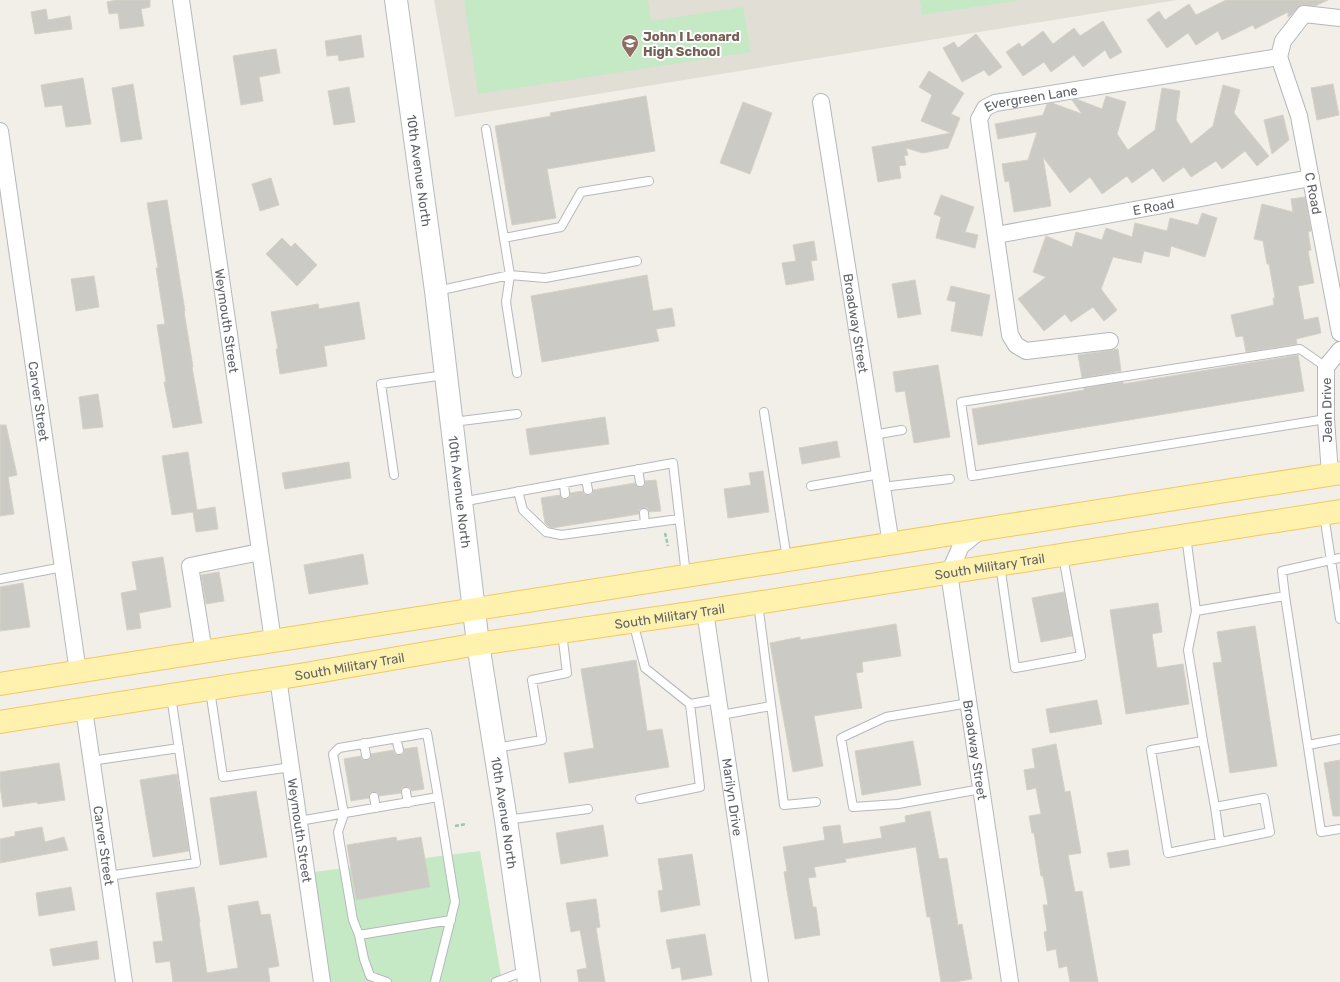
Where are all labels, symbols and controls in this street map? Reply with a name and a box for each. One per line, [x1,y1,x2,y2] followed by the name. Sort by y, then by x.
[643,29,740,59] place label: John I Leonard High School
[620,33,640,58] school or university icon: John I Leonard High School
[982,82,1079,115] street label: Evergreen Lane
[404,113,435,227] street label: 10th Avenue North
[1302,171,1325,216] street label: C Road
[1131,195,1175,218] street label: E Road
[212,268,242,374] street label: Weymouth Street
[841,272,871,374] street label: Broadway Street
[26,360,52,442] street label: Carver Street
[1319,377,1335,443] street label: Jean Drive
[446,435,474,549] street label: 10th Avenue North
[934,550,1046,582] street label: South Military Trail
[614,601,726,632] street label: South Military Trail
[294,649,406,683] street label: South Military Trail
[961,699,990,801] street label: Broadway Street
[489,756,520,870] street label: 10th Avenue North
[719,757,746,837] street label: Marilyn Drive
[285,777,315,883] street label: Weymouth Street
[91,805,117,886] street label: Carver Street

